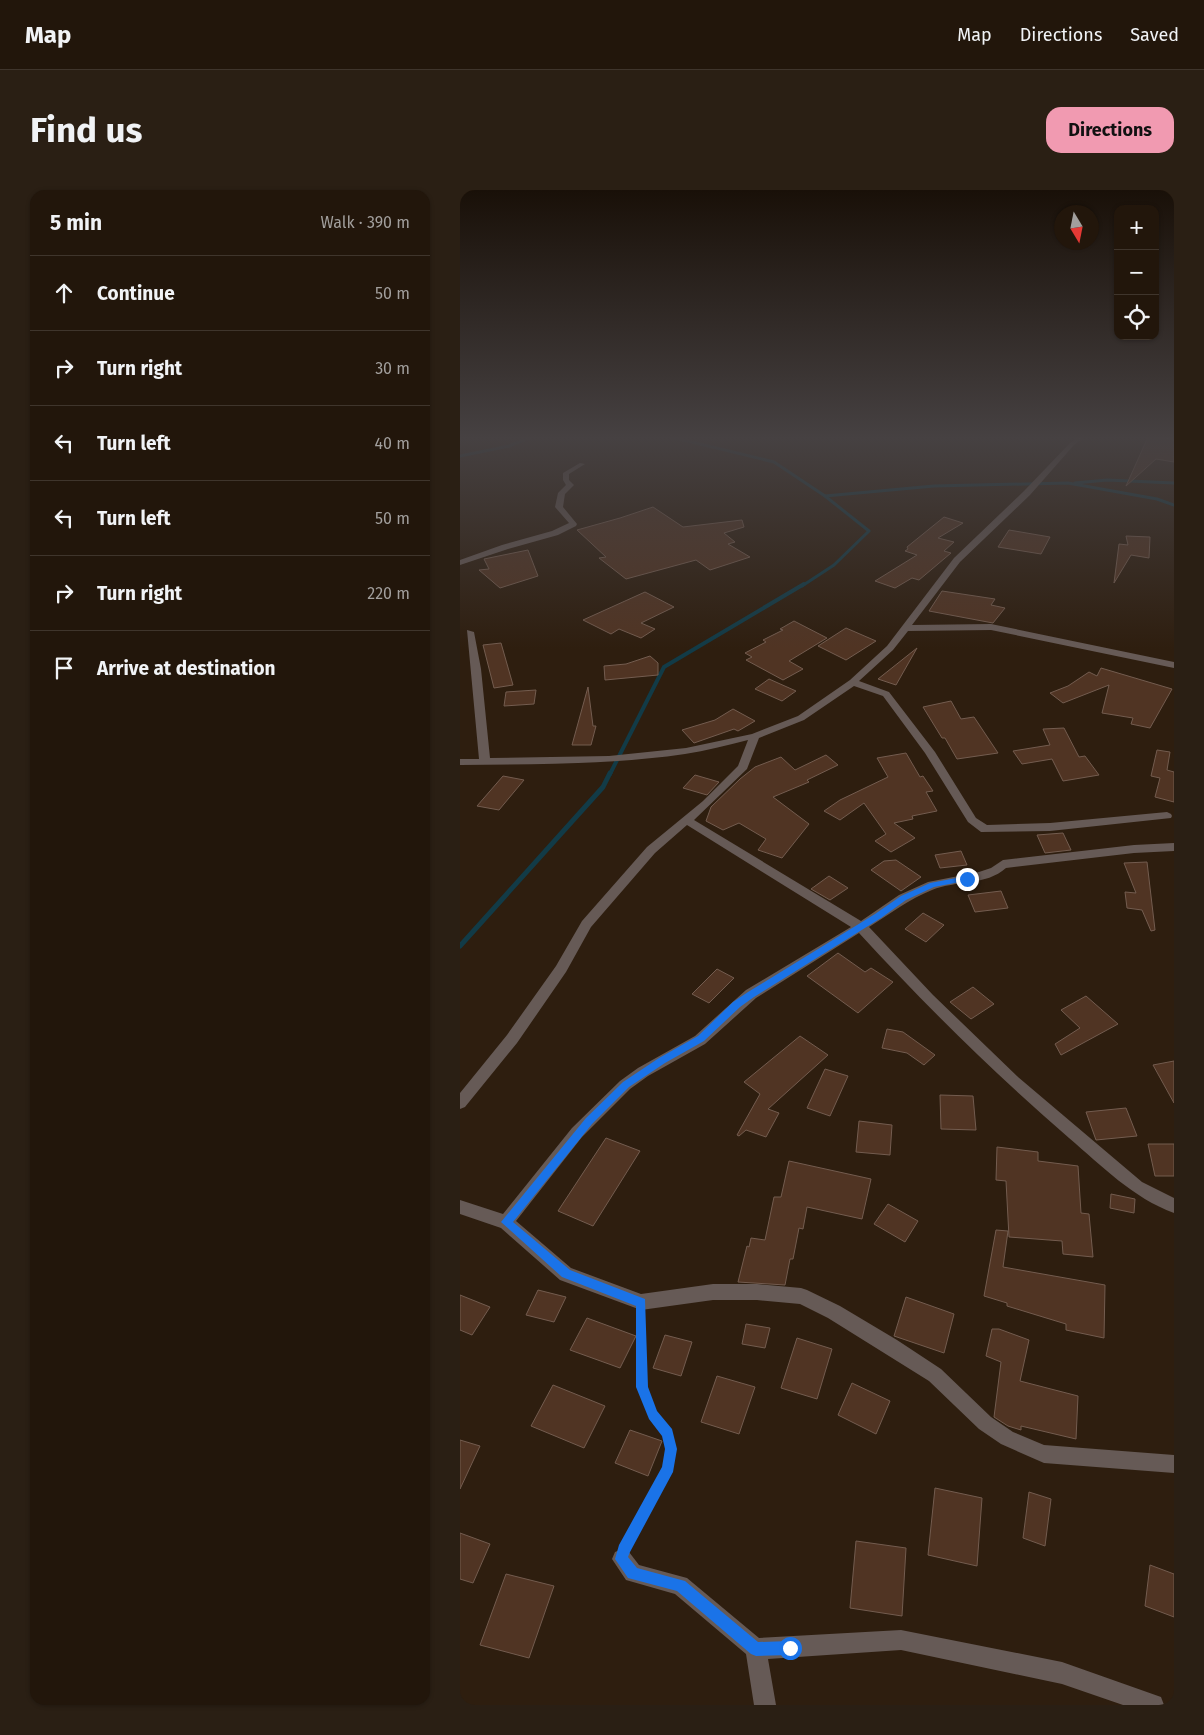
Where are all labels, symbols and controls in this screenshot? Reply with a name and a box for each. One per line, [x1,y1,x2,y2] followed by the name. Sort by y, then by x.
[25,21,71,49] text: Map
[957,24,992,46] text: Map
[1020,24,1102,46] text: Directions
[1130,24,1179,46] text: Saved
[1046,107,1174,153] button: Directions
[30,109,142,151] text: Find us
[1054,205,1099,250] north arrow
[1114,205,1159,340] map controls
[1114,205,1159,250] button: +
[50,210,102,236] text: 5 min
[320,213,410,232] text: Walk · 390 m
[1114,250,1159,295] button: −
[50,279,78,307] icon: ahead
[97,282,175,305] text: Continue
[375,284,410,303] text: 50 m
[1114,295,1159,340] button: locate
[50,354,78,382] icon: right
[97,357,182,380] text: Turn right
[375,359,410,378] text: 30 m
[50,429,78,457] icon: left
[97,432,171,455] text: Turn left
[375,434,410,453] text: 40 m
[50,504,78,532] icon: left
[97,507,171,530] text: Turn left
[375,509,410,528] text: 50 m
[50,579,78,607] icon: right
[97,582,182,605] text: Turn right
[367,584,410,603] text: 220 m
[50,654,78,682] icon: arrive
[97,657,276,680] text: Arrive at destination
[956,868,979,891] route end
[779,1637,802,1660] route start

